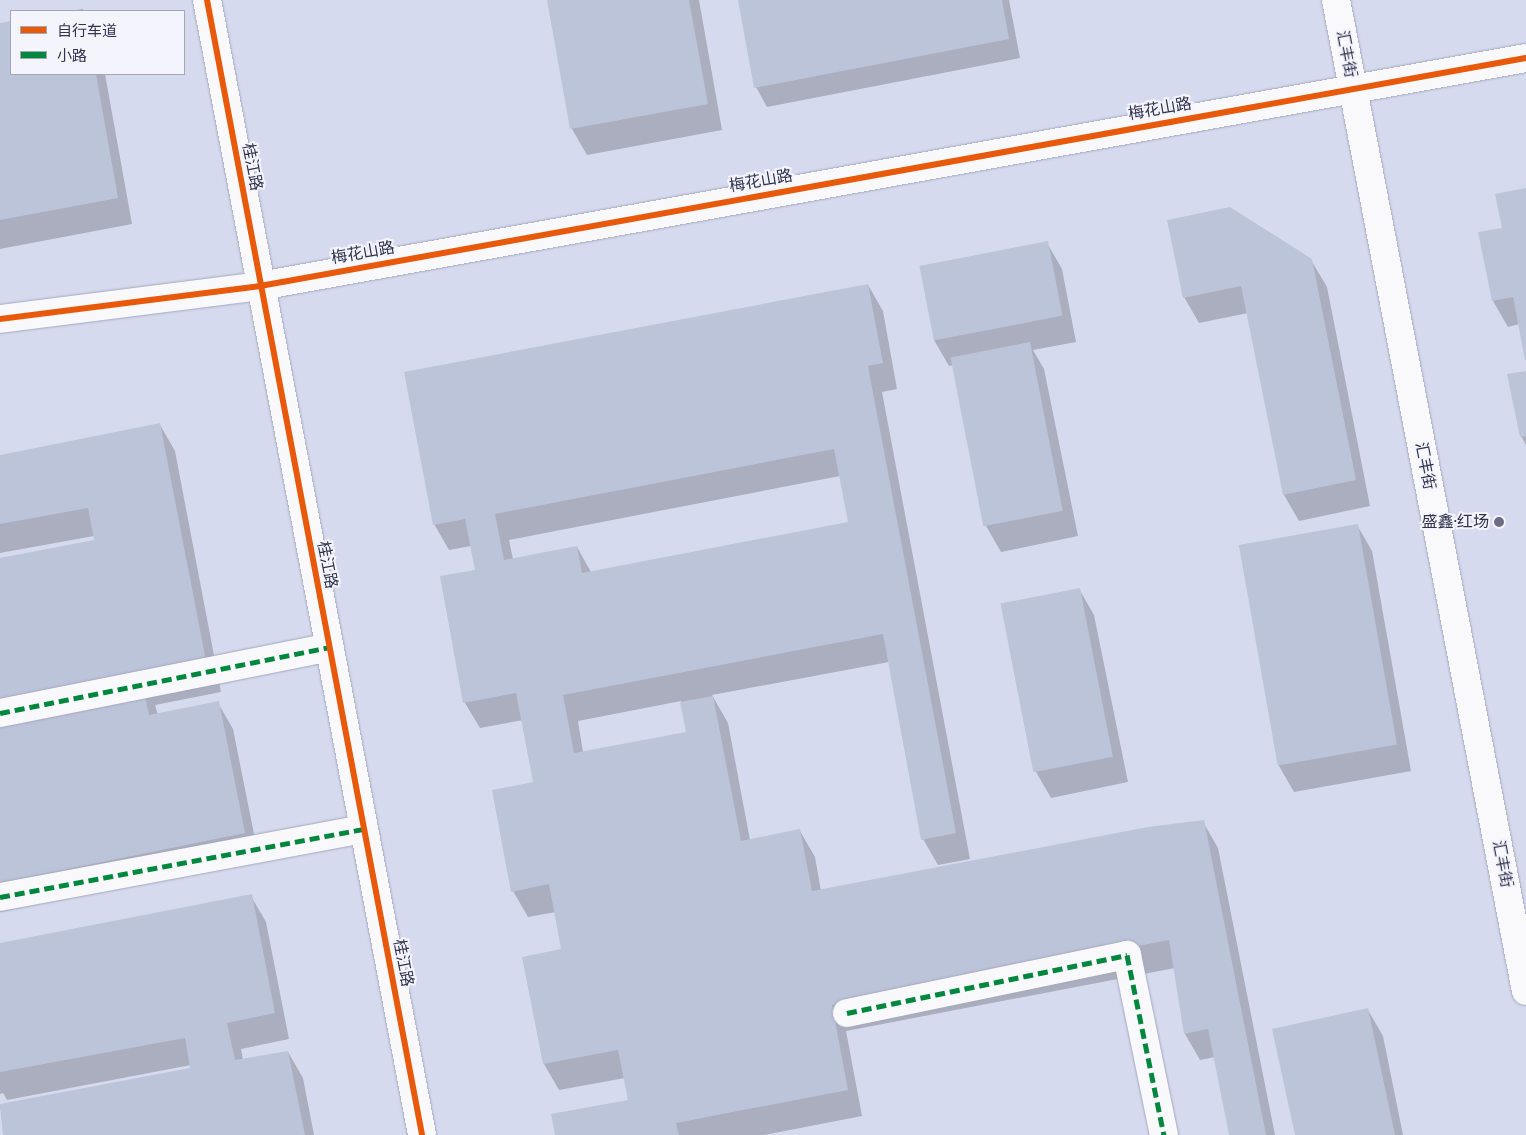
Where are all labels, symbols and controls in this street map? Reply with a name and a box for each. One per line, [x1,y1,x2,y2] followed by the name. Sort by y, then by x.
[10,10,185,75] legend
[57,22,117,40] text: 自行车道
[1332,29,1360,79] street label: 汇丰街
[57,47,87,65] text: 小路
[1127,94,1193,124] street label: 梅花山路
[238,142,266,192] street label: 桂江路
[728,166,794,196] street label: 梅花山路
[330,238,396,268] street label: 梅花山路
[1411,441,1439,491] street label: 汇丰街
[1421,512,1489,532] place label: 盛鑫·红场
[1493,516,1505,528] marker: 盛鑫·红场
[313,540,341,590] street label: 桂江路
[1488,839,1516,889] street label: 汇丰街
[389,938,417,988] street label: 桂江路

